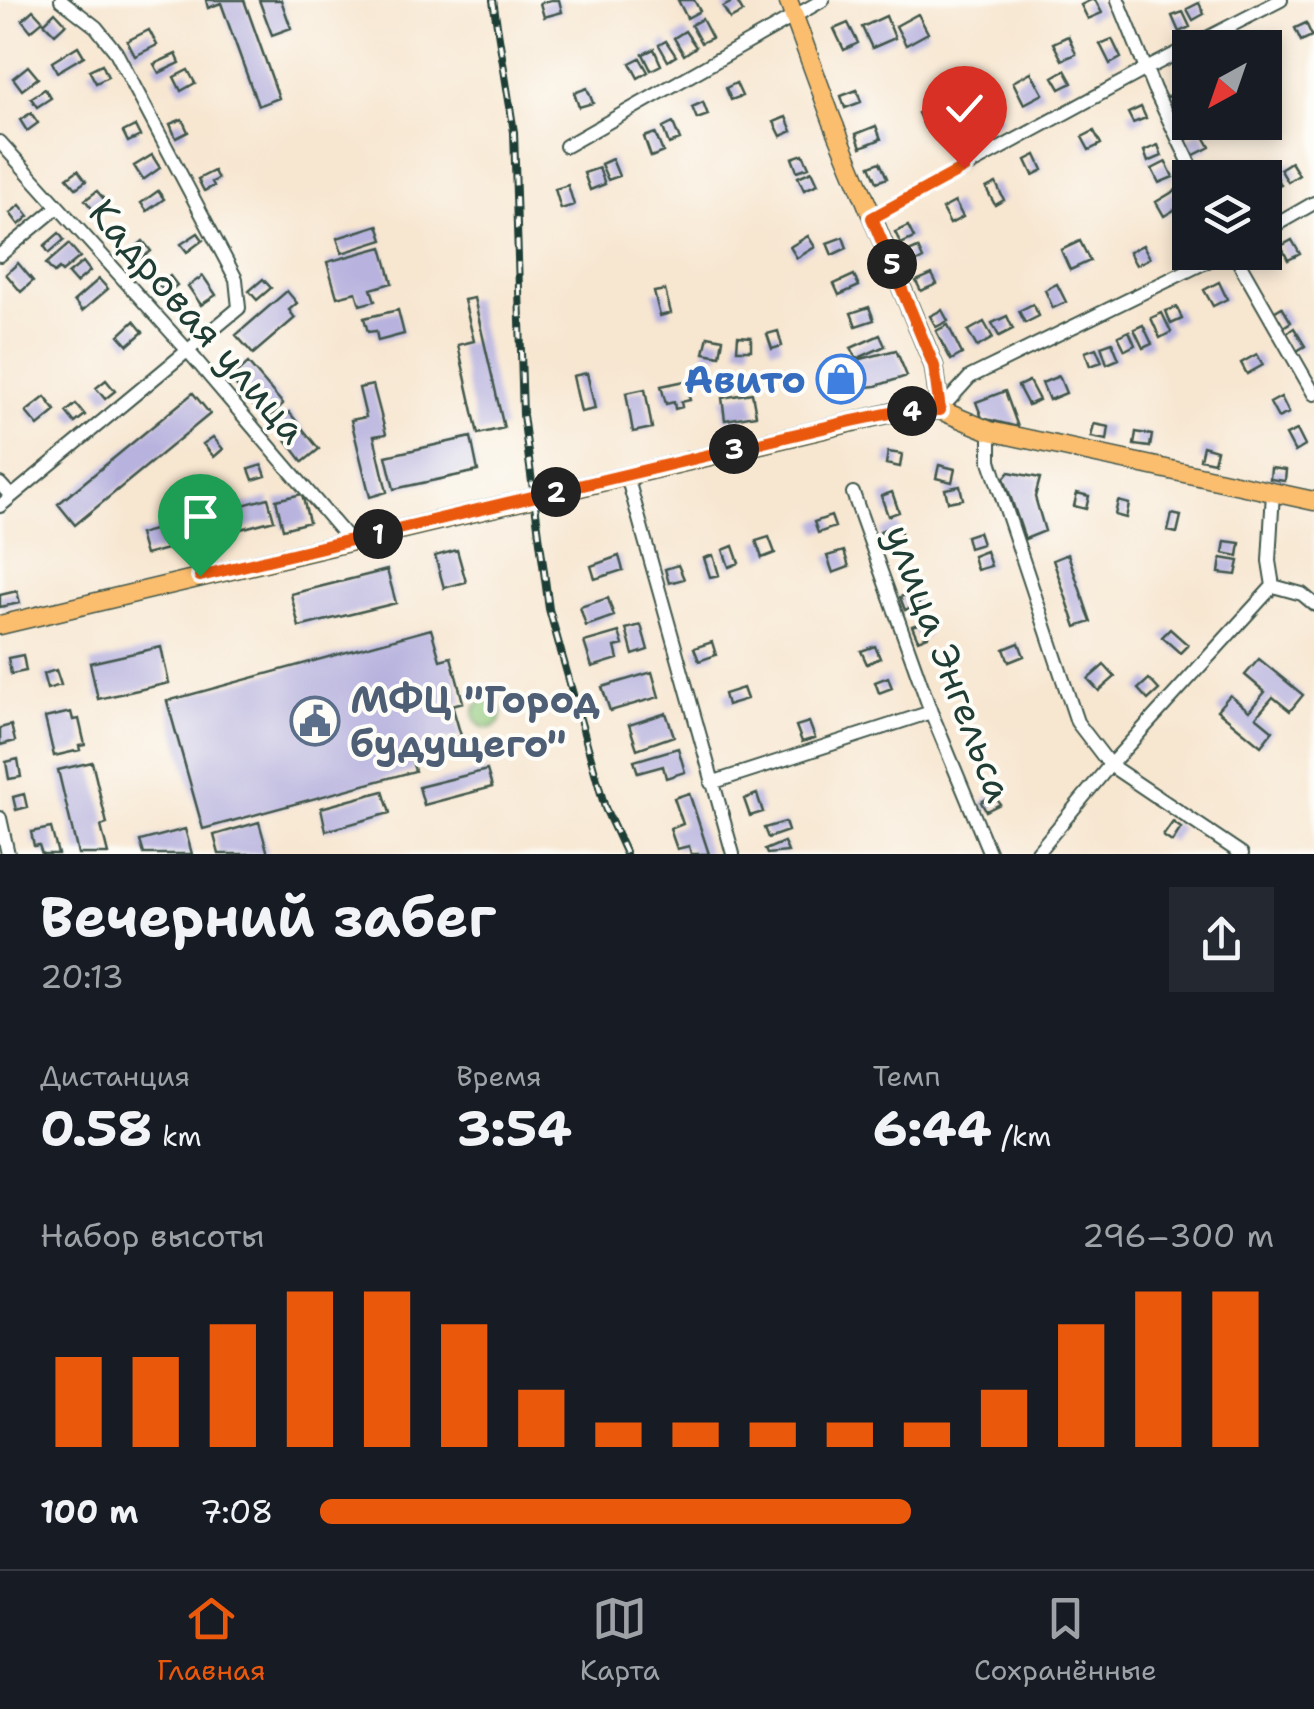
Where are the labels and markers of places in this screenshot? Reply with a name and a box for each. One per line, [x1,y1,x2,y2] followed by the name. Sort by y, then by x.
[922,66,1007,169] pin
[867,239,917,289] pin: 5
[815,353,867,405] shop icon: Авито
[684,354,806,405] place label: Авито
[887,386,937,436] pin: 4
[709,424,759,474] pin: 3
[531,467,581,517] pin: 2
[158,474,243,577] pin
[353,509,403,559] pin: 1
[350,674,600,769] place label: МФЦ "Город будущего"
[289,695,341,747] public building icon: МФЦ "Город будущего"

